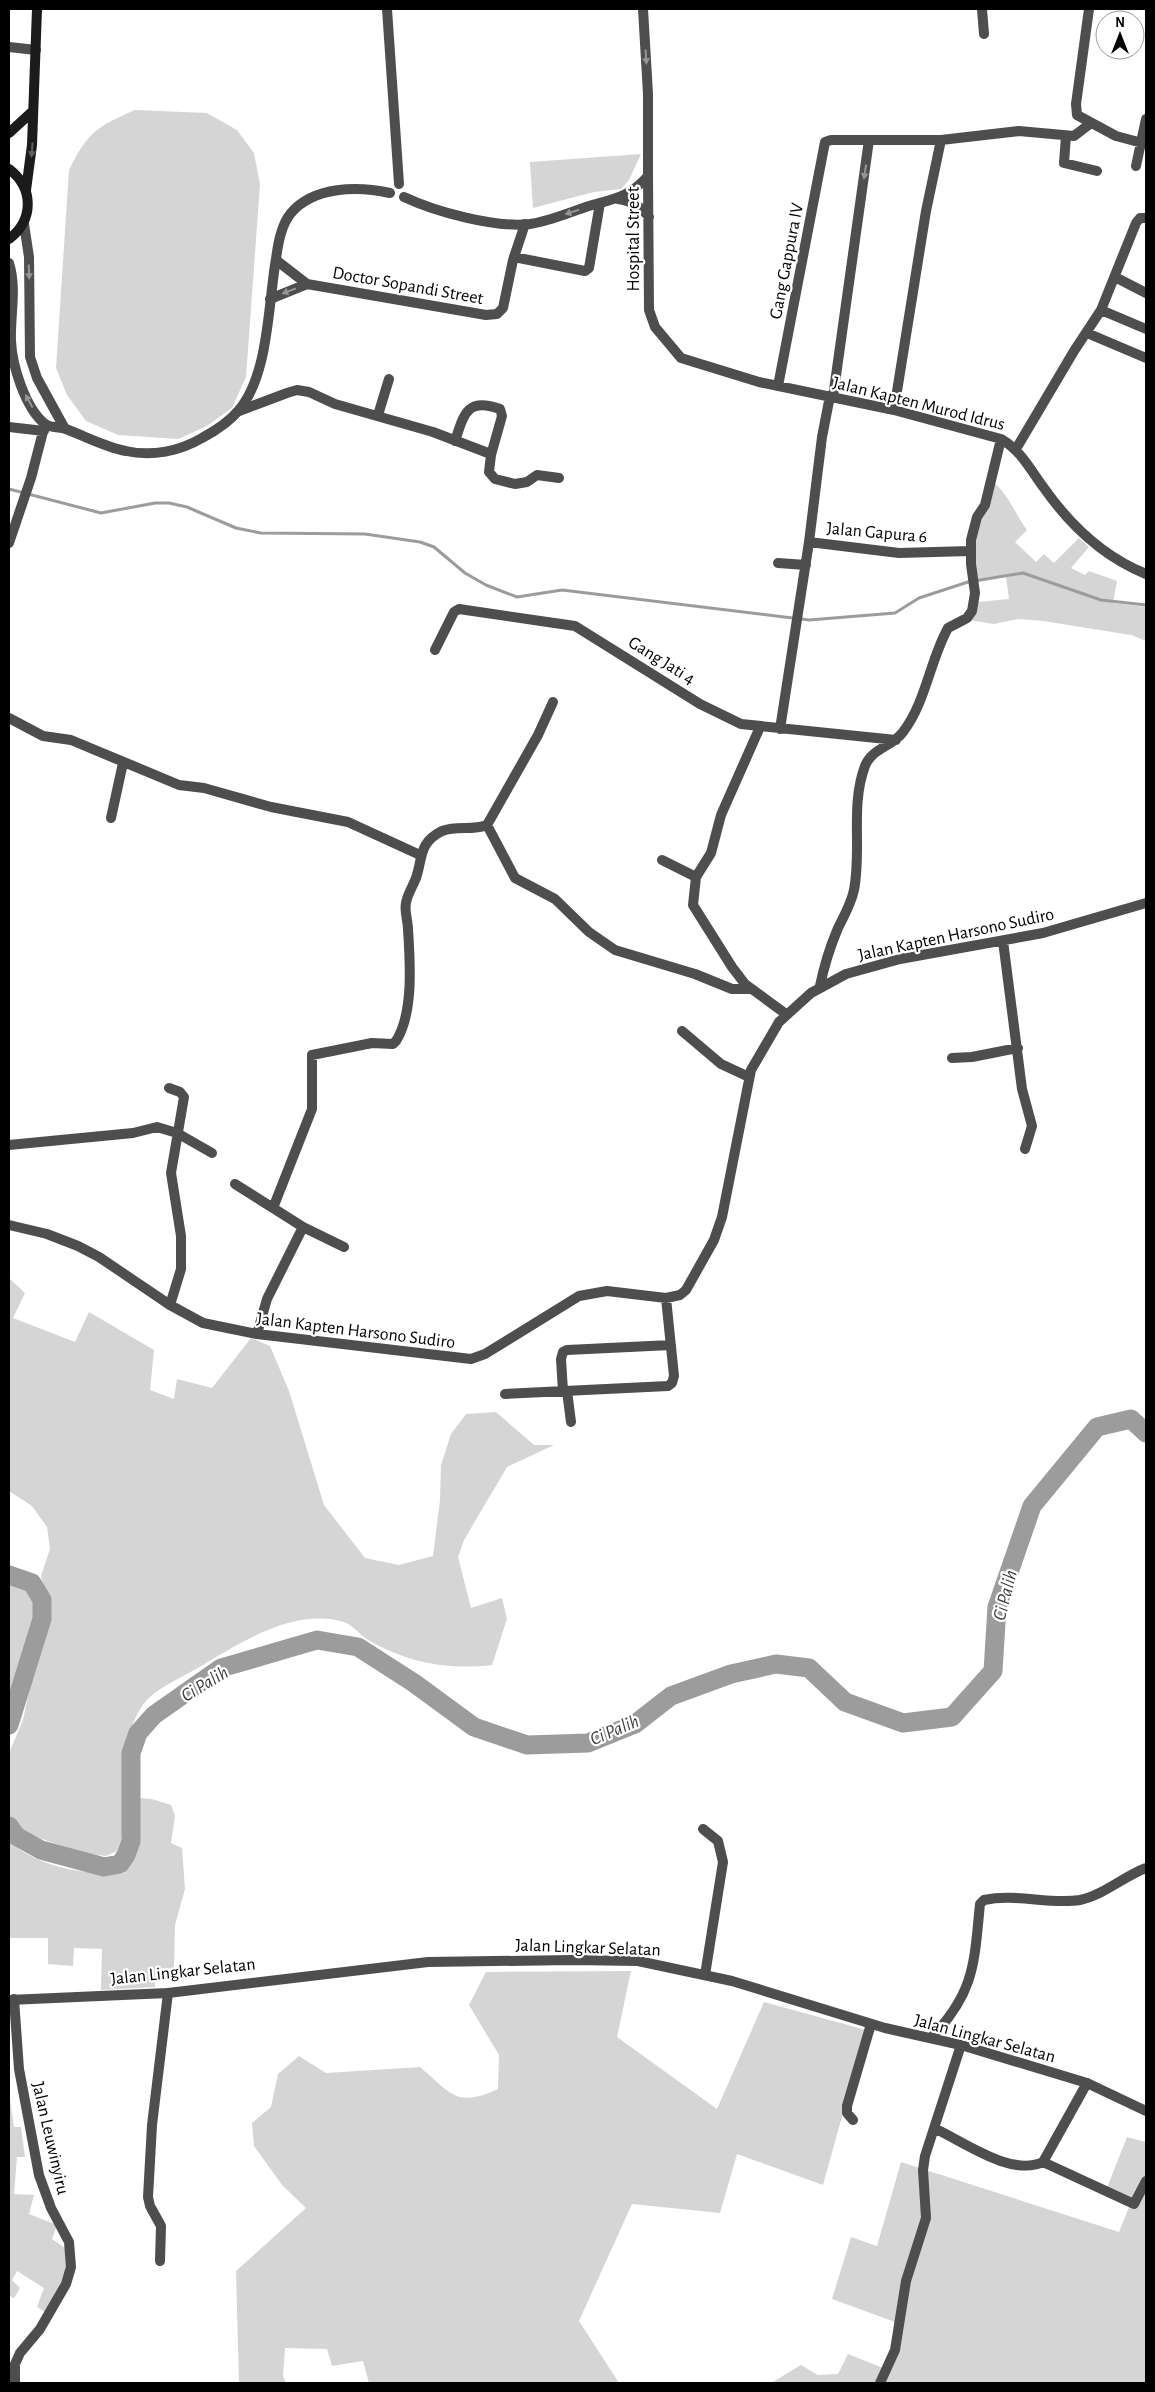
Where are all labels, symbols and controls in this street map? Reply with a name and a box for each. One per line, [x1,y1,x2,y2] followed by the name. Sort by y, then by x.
[1095,10,1145,60] north arrow
[1115,16,1125,30] text: N
[642,50,650,66] one-way arrow
[27,143,35,159] one-way arrow
[861,164,869,180] one-way arrow
[625,186,643,291] street label: Hospital Street
[767,201,807,321] street label: Gang Gappura IV
[564,209,579,216] one-way arrow
[25,264,33,280] one-way arrow
[331,264,485,308] street label: Doctor Sopandi Street
[281,287,296,295] one-way arrow
[831,374,1007,434] street label: Jalan Kapten Murod Idrus
[25,394,33,408] one-way arrow
[826,520,928,546] street label: Jalan Gapura 6
[625,633,698,689] street label: Gang Jati 4
[857,905,1056,965] street label: Jalan Kapten Harsono Sudiro
[256,1310,456,1352] street label: Jalan Kapten Harsono Sudiro
[990,1568,1021,1623] water label: Ci Palih
[178,1663,232,1706] water label: Ci Palih
[587,1712,642,1749] water label: Ci Palih
[515,1936,661,1960] street label: Jalan Lingkar Selatan
[110,1955,256,1989] street label: Jalan Lingkar Selatan
[912,2011,1057,2066] street label: Jalan Lingkar Selatan
[28,2080,72,2196] street label: Jalan Leuwinyiru

